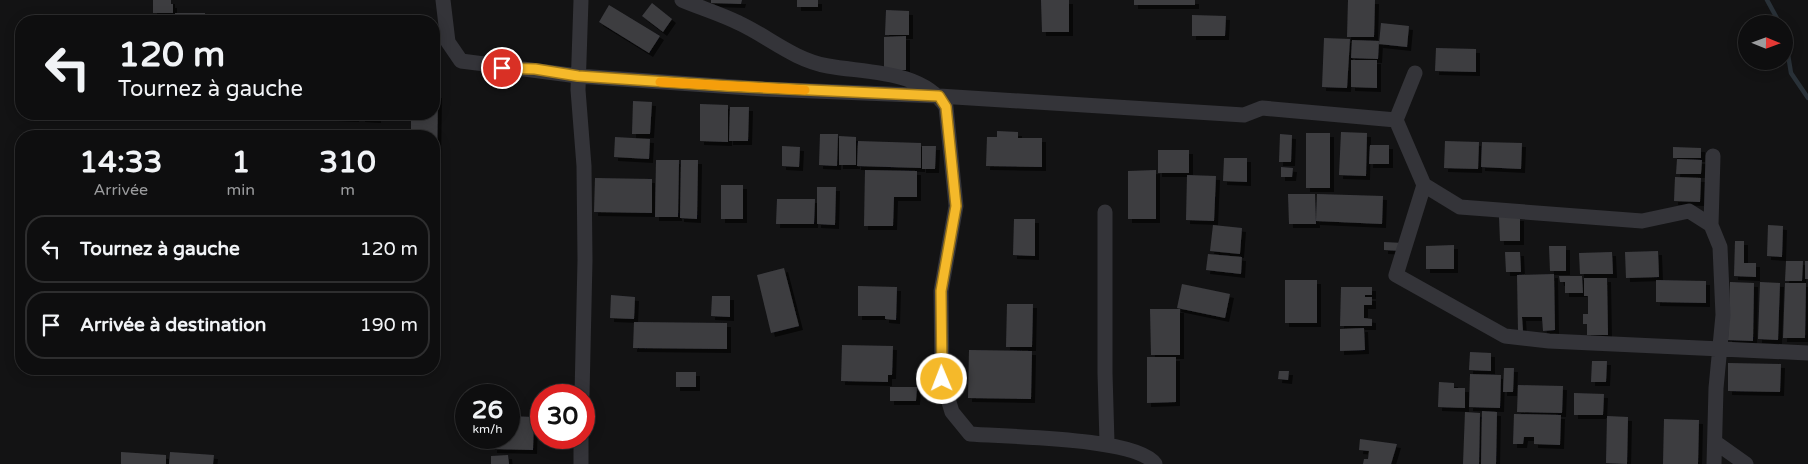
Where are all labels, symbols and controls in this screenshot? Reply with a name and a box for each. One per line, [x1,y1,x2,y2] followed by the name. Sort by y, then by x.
[1738,15,1792,70] north arrow
[1738,15,1793,70] map controls
[118,34,225,76] text: 120 m
[35,35,100,100] icon: left
[481,47,523,89] pin
[488,54,516,82] icon: arrive
[118,76,303,102] text: Tournez à gauche
[79,144,162,181] text: 14:33
[231,144,250,181] text: 1
[319,144,376,181] text: 310
[94,180,148,200] text: Arrivée
[227,180,255,200] text: min
[340,180,355,200] text: m
[37,235,65,263] icon: left
[80,238,240,260] text: Tournez à gauche
[360,238,418,260] text: 120 m
[37,311,65,339] icon: arrive
[80,314,266,336] text: Arrivée à destination
[360,314,418,336] text: 190 m
[915,352,967,404] position arrow
[530,384,595,449] speed limit sign: 30
[472,395,503,425] text: 26
[472,422,503,436] text: km/h

